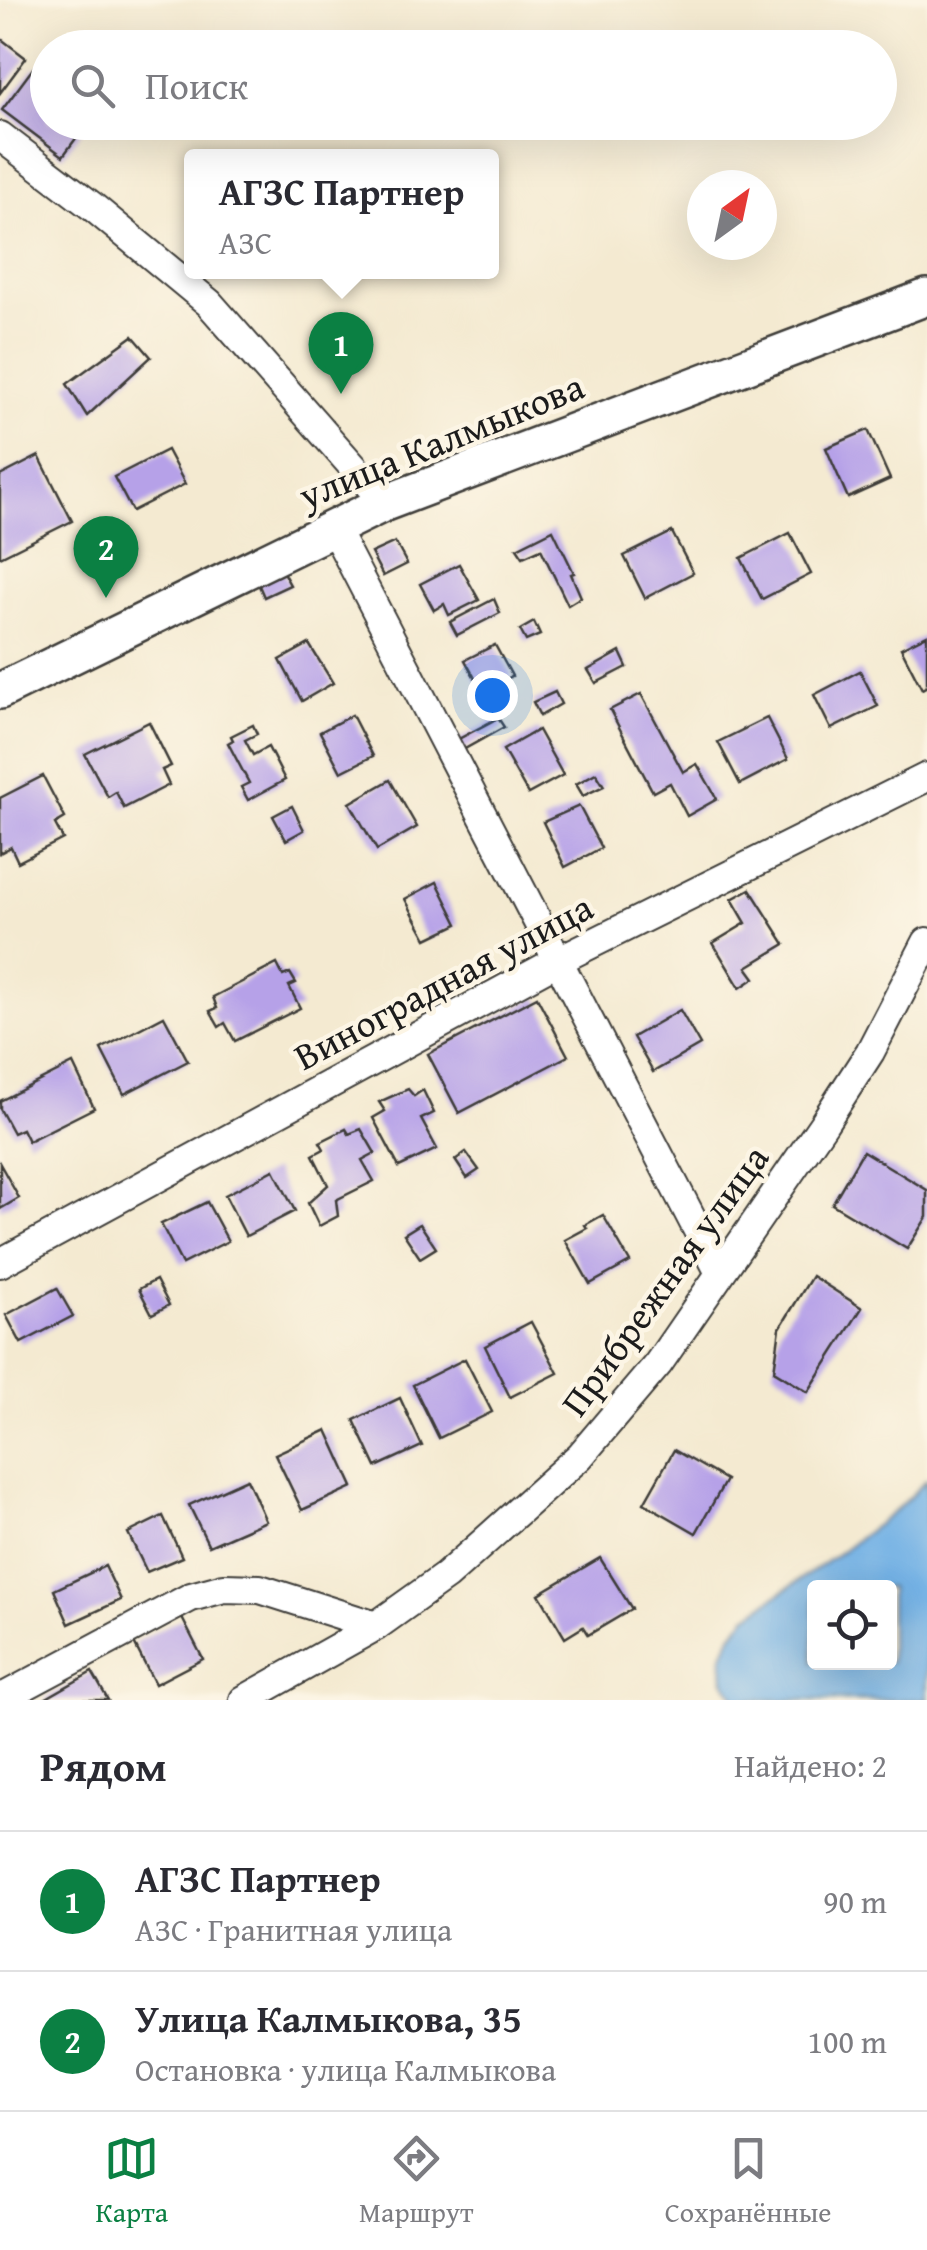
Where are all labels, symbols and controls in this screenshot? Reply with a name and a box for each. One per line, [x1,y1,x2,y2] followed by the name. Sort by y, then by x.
[30,30,897,140] search box
[145,57,248,113] text: Поиск
[65,58,120,113] icon: search
[184,149,499,279] popup
[219,163,464,219] text: АГЗС Партнер
[687,170,777,260] north arrow
[219,219,272,266] text: АЗС
[308,312,374,394] pin: 1
[289,357,592,523] street label: улица Калмыкова
[74,516,138,598] pin: 2
[467,670,518,721] your location
[284,879,602,1083] street label: Виноградная улица
[546,1133,782,1427] street label: Прибрежная улица
[807,1580,897,1670] map controls
[807,1580,897,1670] button: locate
[40,1735,167,1796] text: Рядом
[734,1742,887,1789] text: Найдено: 2
[135,1850,381,1906] text: АГЗС Партнер
[64,1878,81,1925] text: 1
[823,1878,887,1925] text: 90 m
[135,1906,452,1953] text: АЗС · Гранитная улица
[135,1990,522,2046] text: Улица Калмыкова, 35
[64,2018,81,2065] text: 2
[808,2018,887,2065] text: 100 m
[135,2046,556,2093] text: Остановка · улица Калмыкова
[96,2131,168,2232] tab: Карта
[359,2131,474,2232] tab: Маршрут
[665,2131,831,2232] tab: Сохранённые

